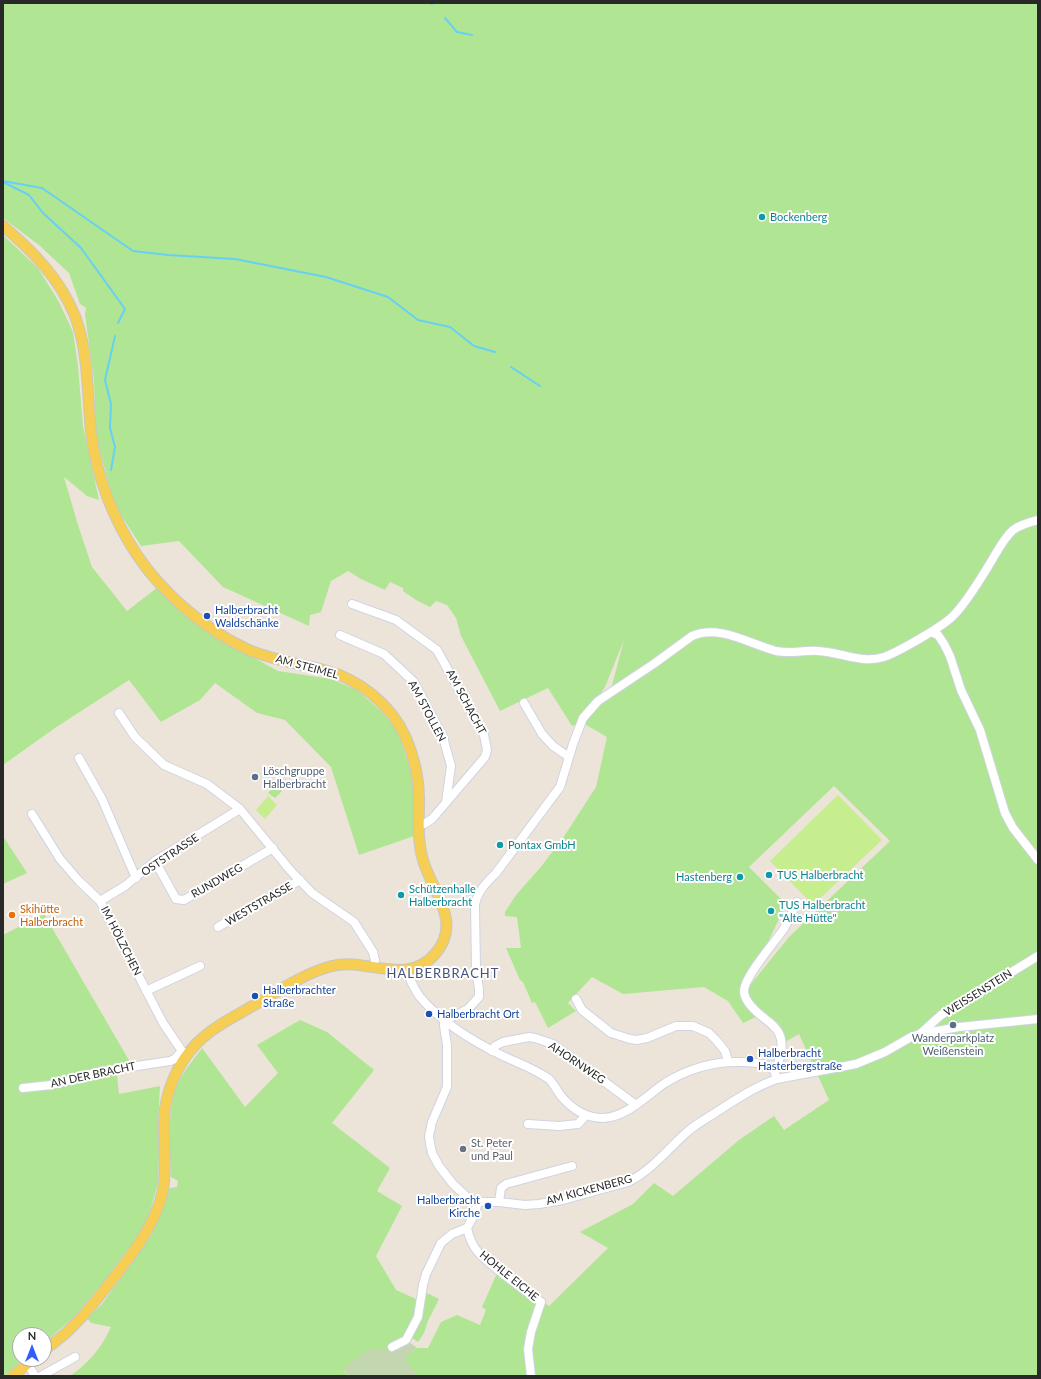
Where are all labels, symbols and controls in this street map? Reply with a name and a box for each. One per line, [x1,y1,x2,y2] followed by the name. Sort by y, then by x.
[770,210,827,224] place label: Bockenberg
[757,212,767,222] marker: Bockenberg
[215,603,279,629] place label: Halberbracht Waldschänke
[202,611,212,621] marker: Halberbracht Waldschänke
[274,652,340,682] street label: AM STEIMEL
[443,667,489,737] street label: AM SCHACHT
[405,678,449,744] street label: AM STOLLEN
[263,764,326,790] place label: Löschgruppe Halberbracht
[250,772,260,782] marker: Löschgruppe Halberbracht
[139,831,201,879] street label: OSTSTRASSE
[508,838,576,852] place label: Pontax GmbH
[495,840,505,850] marker: Pontax GmbH
[189,861,245,901] street label: RUNDWEG
[777,868,863,882] place label: TUS Halberbracht
[676,870,732,884] place label: Hastenberg
[764,870,774,880] marker: TUS Halberbracht
[735,872,745,882] marker: Hastenberg
[223,879,295,929] street label: WESTSTRASSE
[409,882,476,908] place label: Schützenhalle Halberbracht
[396,890,406,900] marker: Schützenhalle Halberbracht
[779,898,865,924] place label: TUS Halberbracht "Alte Hütte"
[20,902,83,928] place label: Skihütte Halberbracht
[98,904,144,978] street label: IM HÖLZCHEN
[766,906,776,916] marker: TUS Halberbracht "Alte Hütte"
[7,910,17,920] marker: Skihütte Halberbracht
[387,966,499,982] district label: HALBERBRACHT
[942,967,1014,1019] street label: WEISSENSTEIN
[263,983,336,1009] place label: Halberbrachter Straße
[250,991,260,1001] marker: Halberbrachter Straße
[437,1007,520,1021] place label: Halberbracht Ort
[424,1009,434,1019] marker: Halberbracht Ort
[948,1020,958,1030] marker: Wanderparkplatz Weißenstein
[912,1031,994,1057] place label: Wanderparkplatz Weißenstein
[546,1039,608,1087] street label: AHORNWEG
[758,1046,842,1072] place label: Halberbracht Hasterbergstraße
[745,1054,755,1064] marker: Halberbracht Hasterbergstraße
[49,1060,137,1090] street label: AN DER BRACHT
[471,1136,513,1162] place label: St. Peter und Paul
[458,1144,468,1154] marker: St. Peter und Paul
[545,1172,633,1208] street label: AM KICKENBERG
[417,1193,480,1219] place label: Halberbracht Kirche
[483,1201,493,1211] marker: Halberbracht Kirche
[477,1248,541,1304] street label: HOHLE EICHE
[12,1327,52,1367] north arrow
[28,1329,36,1342] text: N

